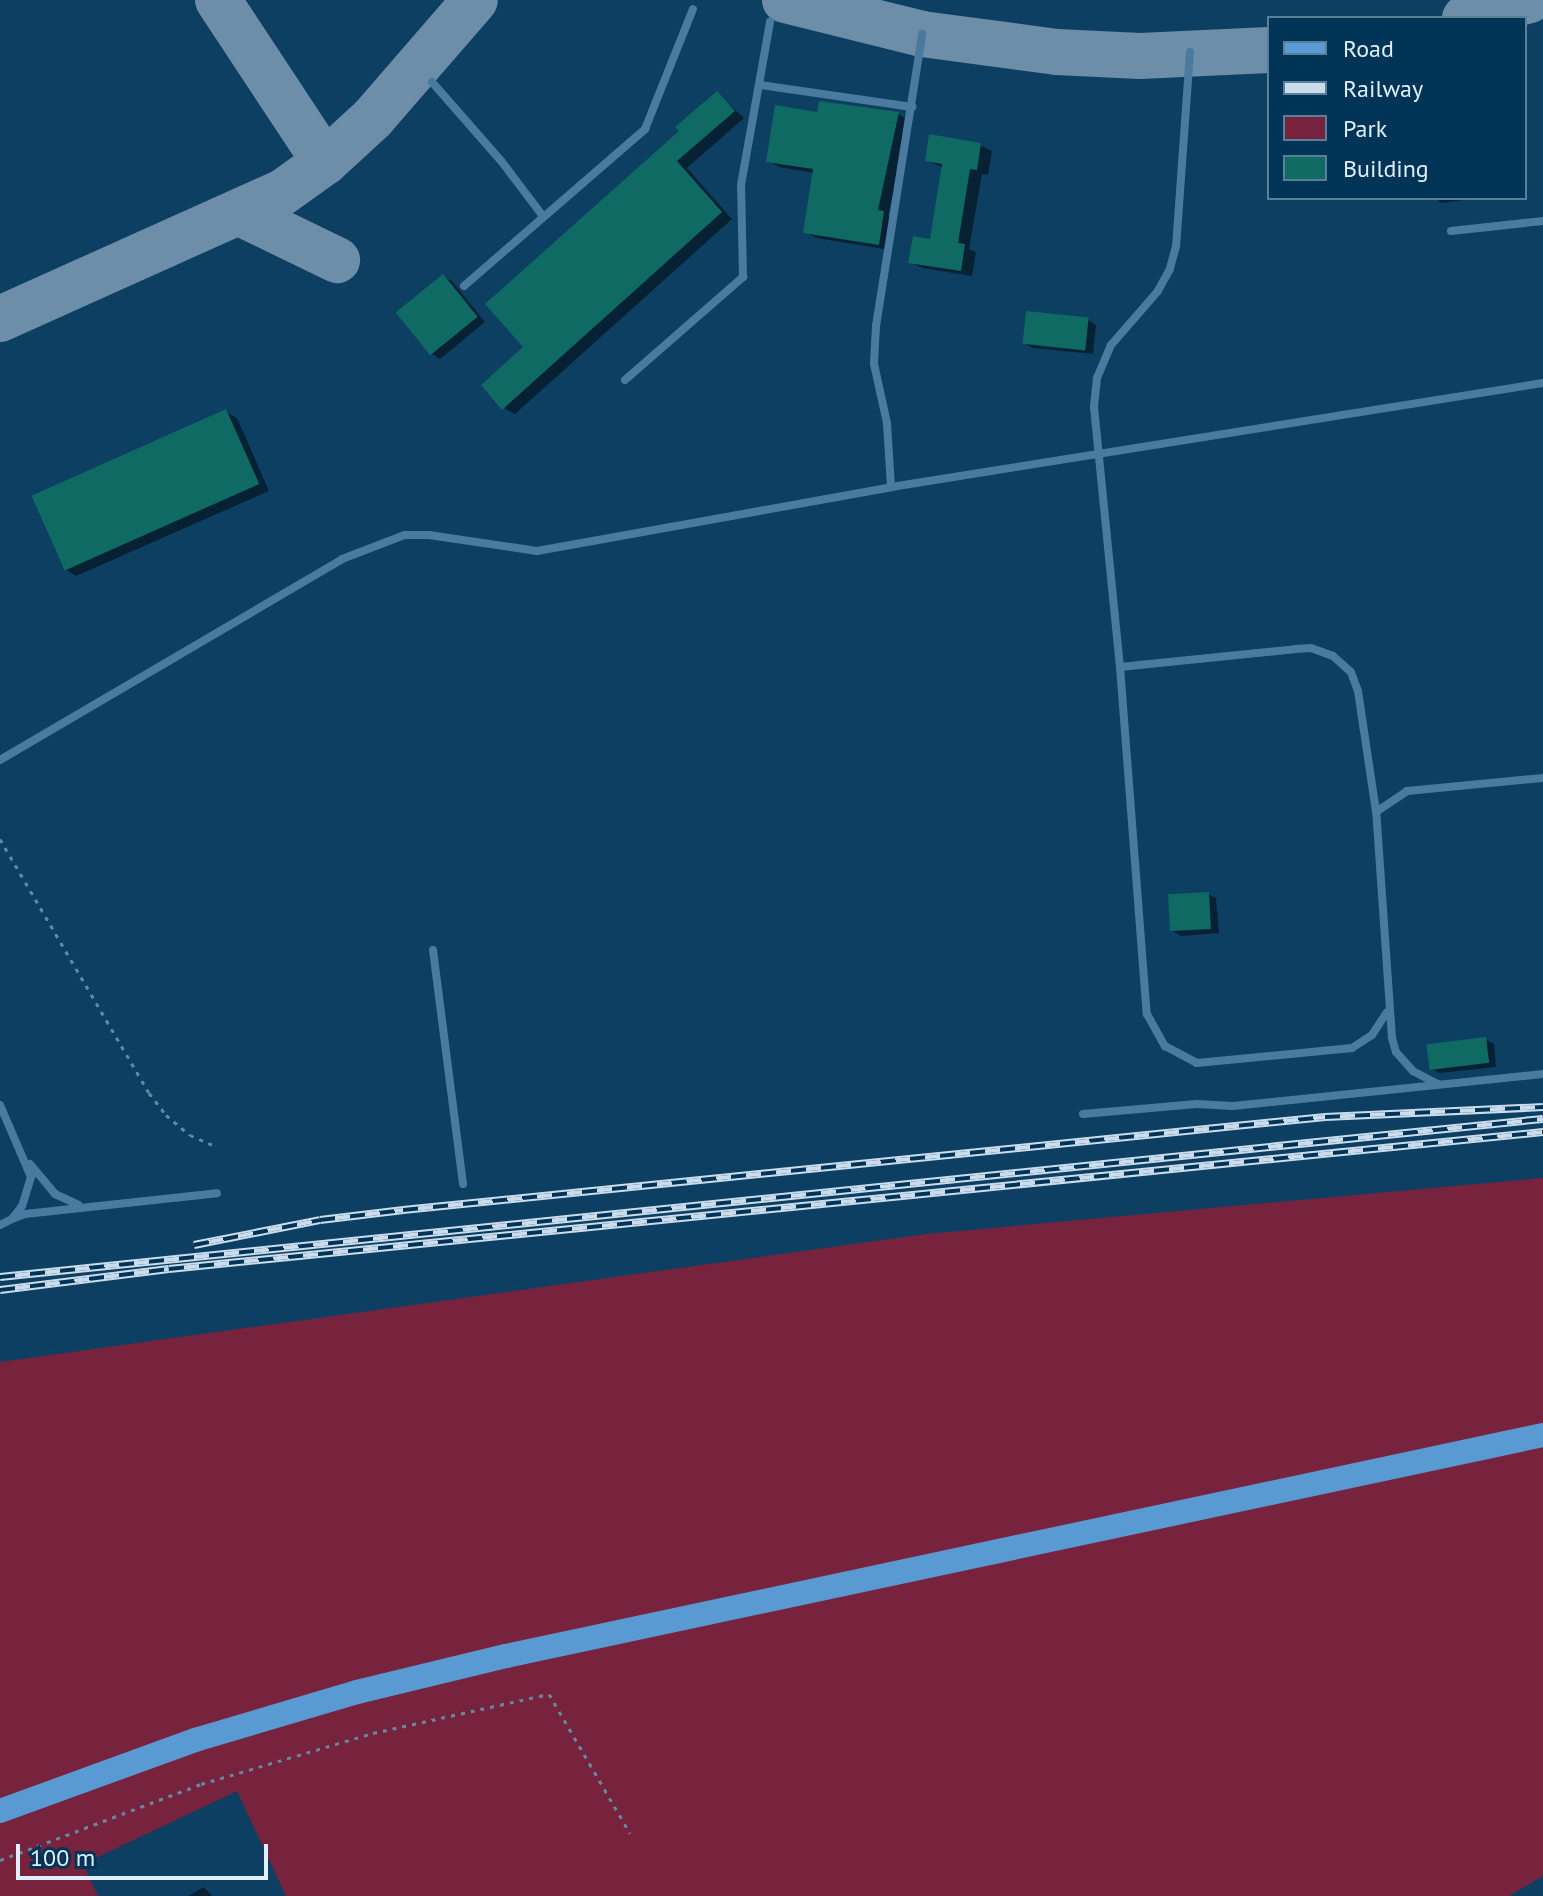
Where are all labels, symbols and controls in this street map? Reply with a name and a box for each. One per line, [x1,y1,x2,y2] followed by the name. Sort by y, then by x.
[1267,16,1527,200] legend
[1343,33,1394,64] text: Road
[1343,73,1423,104] text: Railway
[1343,113,1387,144] text: Park
[1343,153,1429,184] text: Building
[20,1828,272,1878] scale bar
[30,1842,95,1873] text: 100 m

